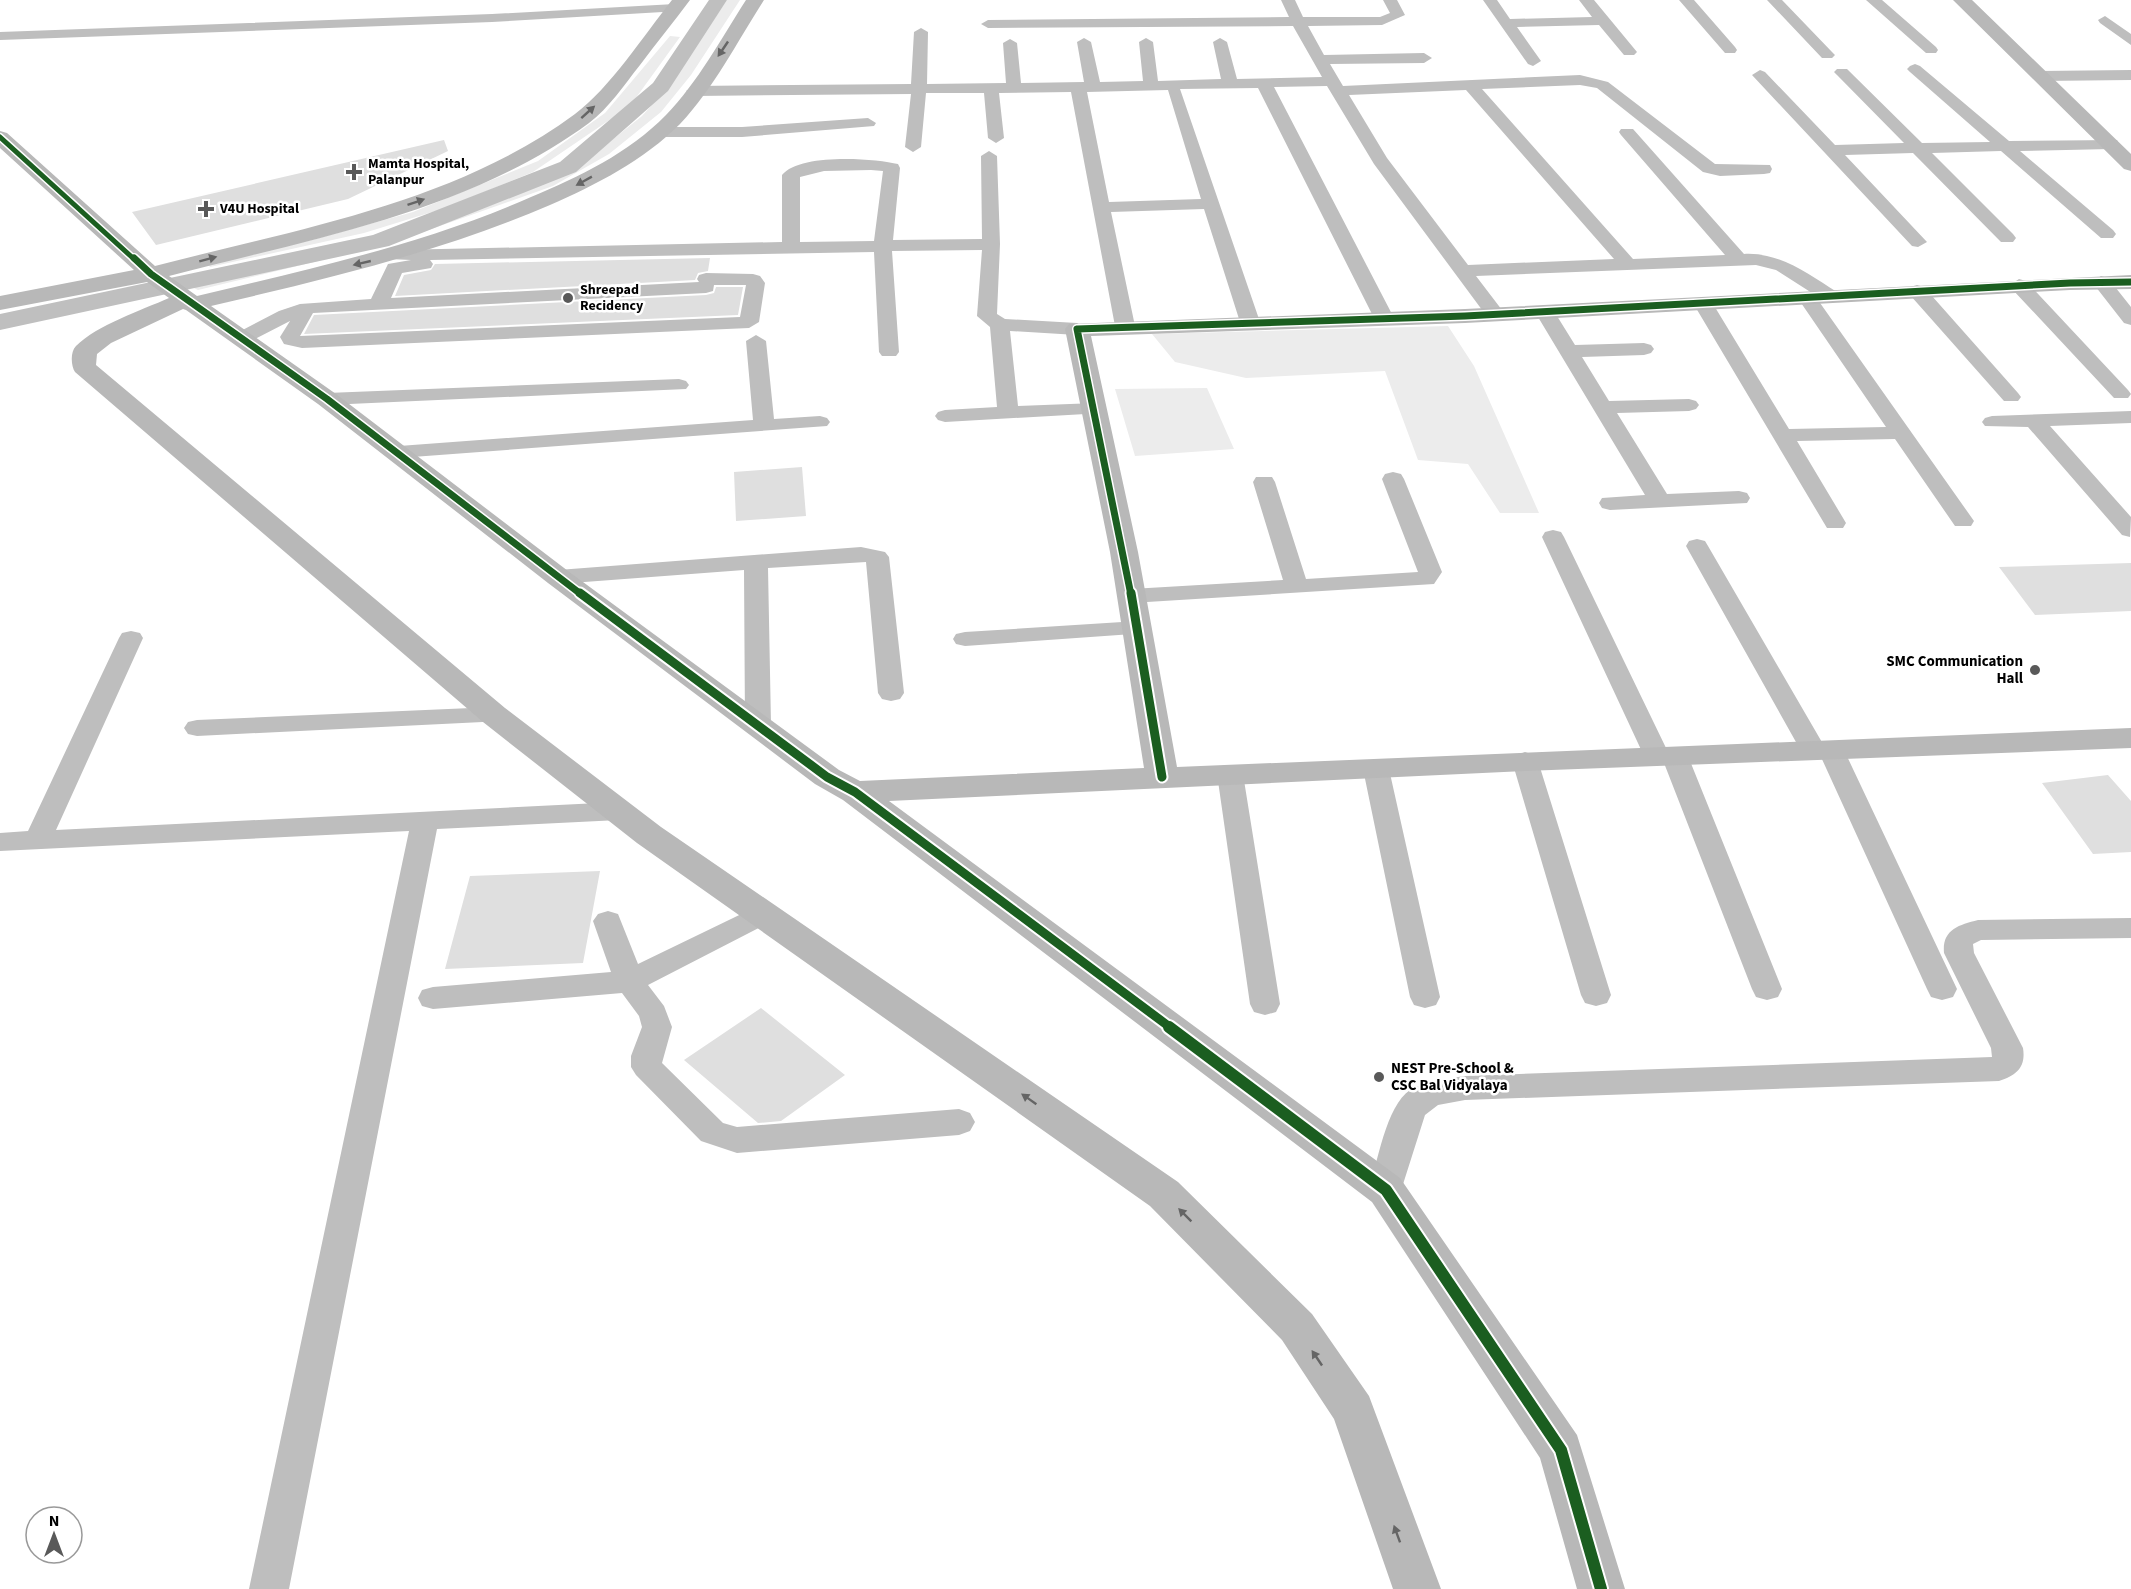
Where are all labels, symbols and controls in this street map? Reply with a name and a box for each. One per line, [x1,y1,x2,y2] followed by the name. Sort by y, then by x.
[717,40,728,57] one-way arrow
[580,106,595,119] one-way arrow
[368,154,469,190] place label: Mamta Hospital, Palanpur
[345,163,363,181] marker: Mamta Hospital, Palanpur
[575,175,592,185] one-way arrow
[407,196,425,206] one-way arrow
[219,199,299,219] place label: V4U Hospital
[197,200,215,218] marker: V4U Hospital
[199,254,217,263] one-way arrow
[352,259,371,268] one-way arrow
[580,280,644,316] place label: Shreepad Recidency
[561,291,575,305] marker: Shreepad Recidency
[1886,651,2024,689] place label: SMC Communication Hall
[2028,663,2042,677] marker: SMC Communication Hall
[1391,1058,1514,1096] place label: NEST Pre-School & CSC Bal Vidyalaya
[1372,1070,1386,1084] marker: NEST Pre-School & CSC Bal Vidyalaya
[1021,1093,1037,1105] one-way arrow
[1178,1207,1192,1222] one-way arrow
[1311,1350,1323,1366] one-way arrow
[24,1505,84,1565] north arrow
[49,1510,59,1532] text: N
[1391,1525,1401,1543] one-way arrow

